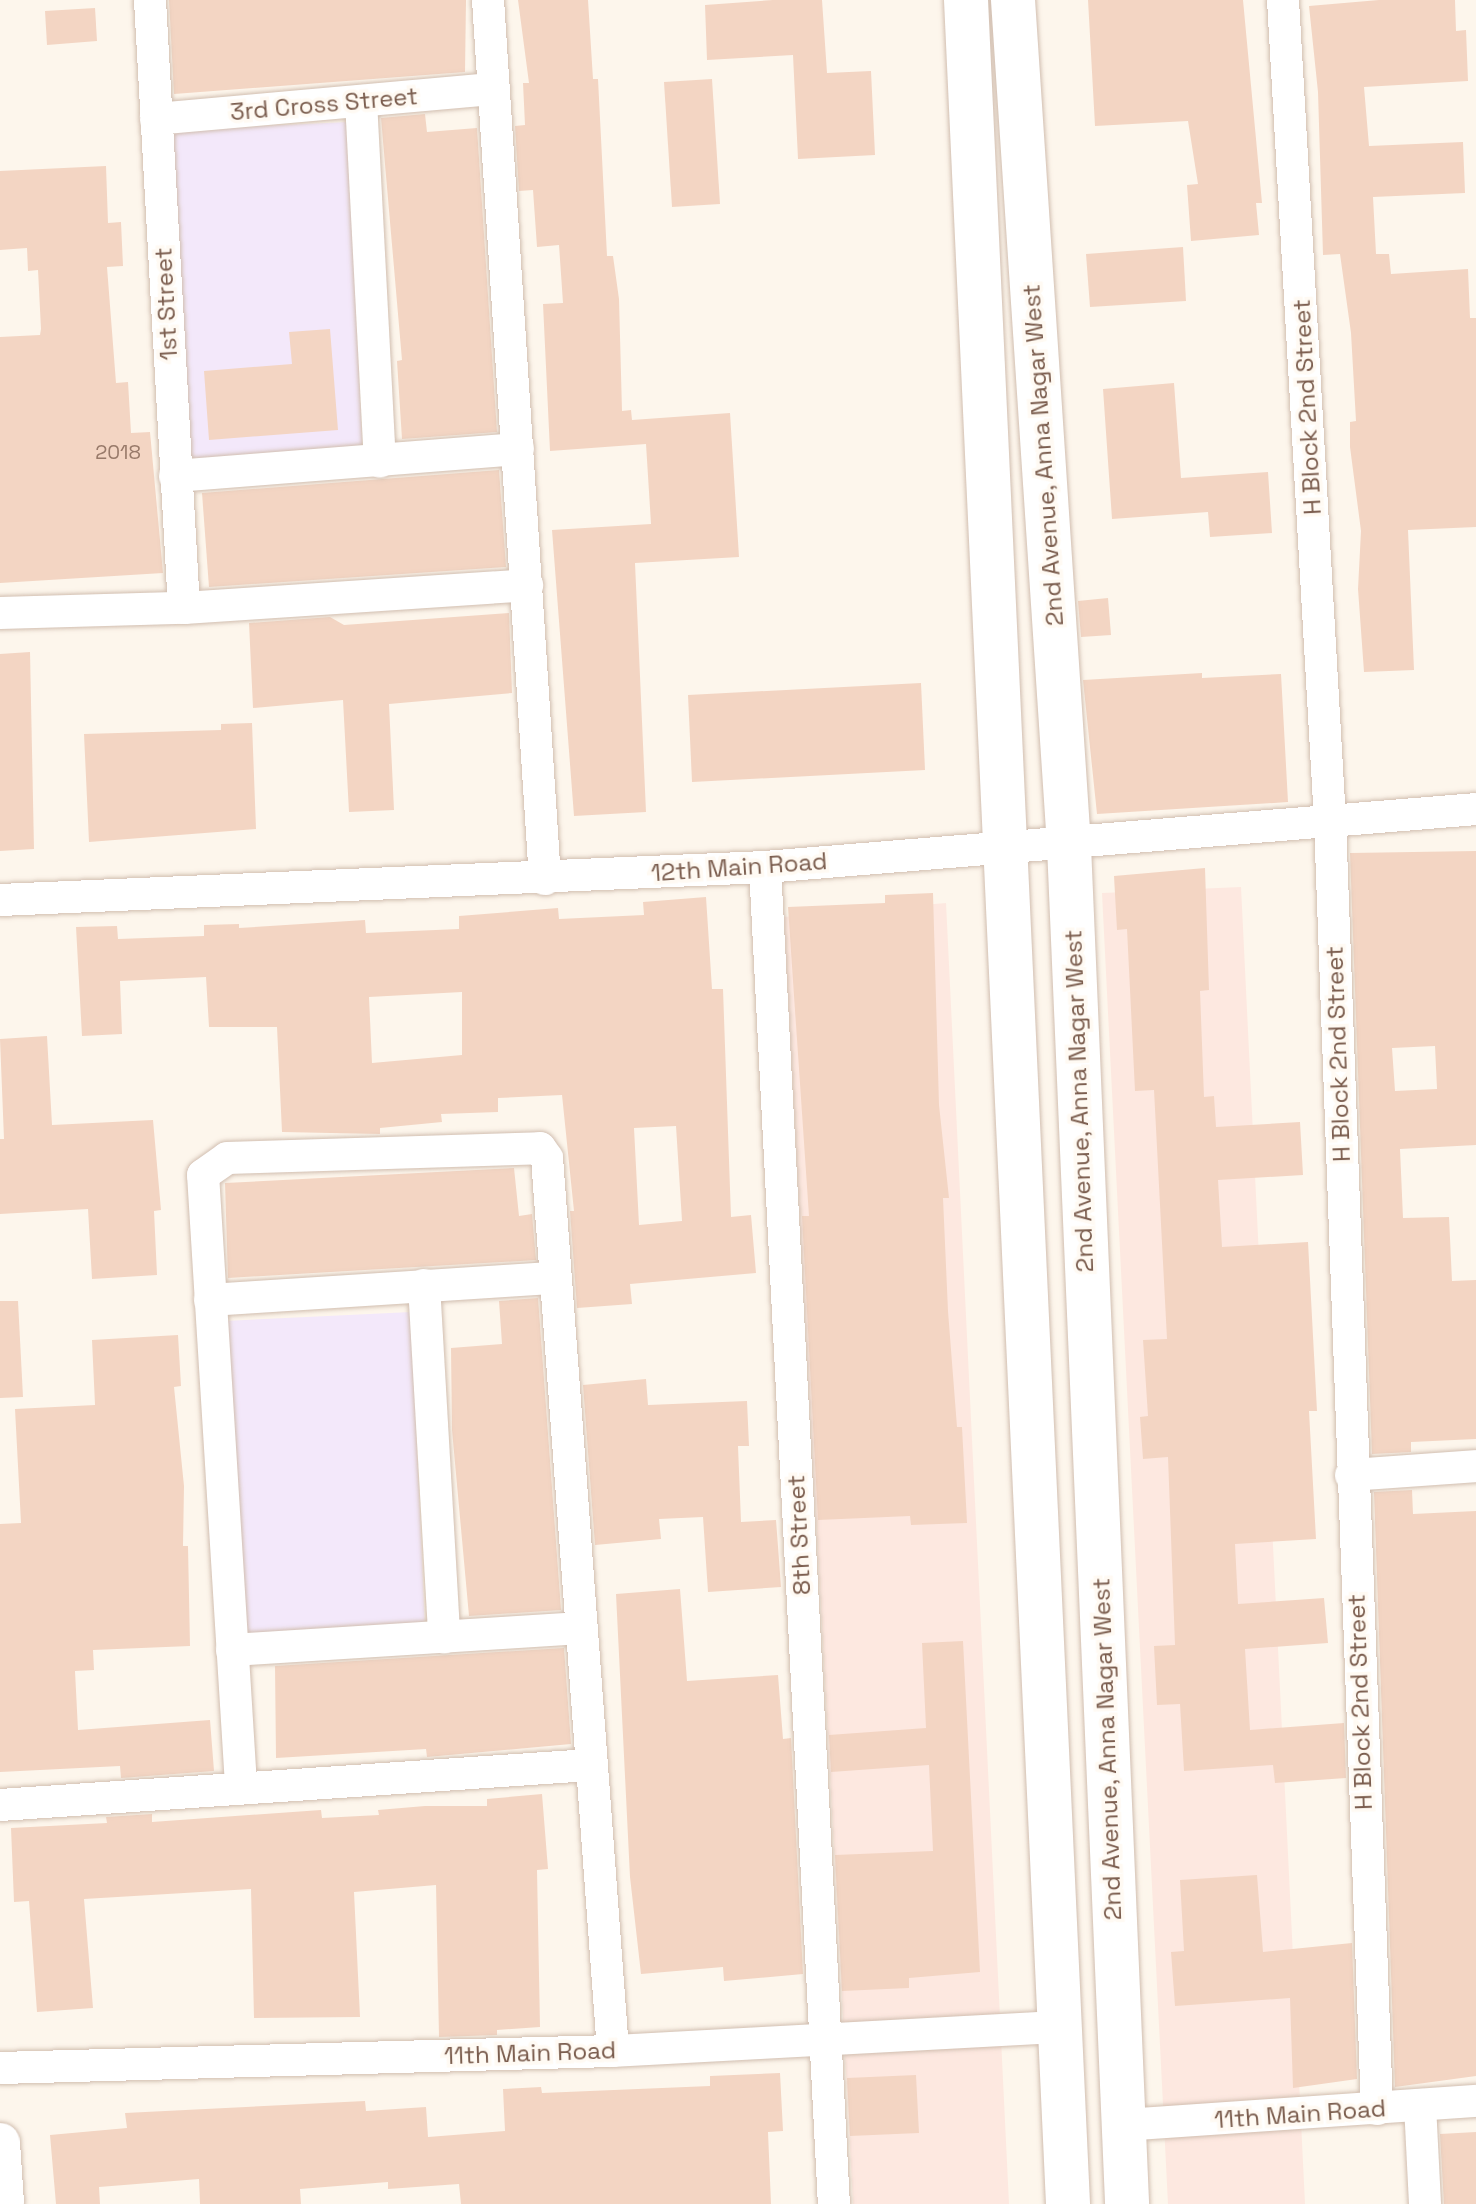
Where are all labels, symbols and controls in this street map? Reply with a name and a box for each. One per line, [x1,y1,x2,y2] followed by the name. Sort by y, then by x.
[229,81,419,127] street label: 3rd Cross Street
[149,247,183,361] street label: 1st Street
[1017,282,1069,628] street label: 2nd Avenue, Anna Nagar West
[1287,298,1327,516] street label: H Block 2nd Street
[95,440,141,464] house number: 2018
[650,846,828,888] street label: 12th Main Road
[1059,928,1099,1274] street label: 2nd Avenue, Anna Nagar West
[1320,946,1356,1162] street label: H Block 2nd Street
[781,1474,817,1596] street label: 8th Street
[1087,1576,1127,1922] street label: 2nd Avenue, Anna Nagar West
[1342,1594,1378,1810] street label: H Block 2nd Street
[443,2036,617,2070] street label: 11th Main Road
[1213,2094,1387,2134] street label: 11th Main Road

